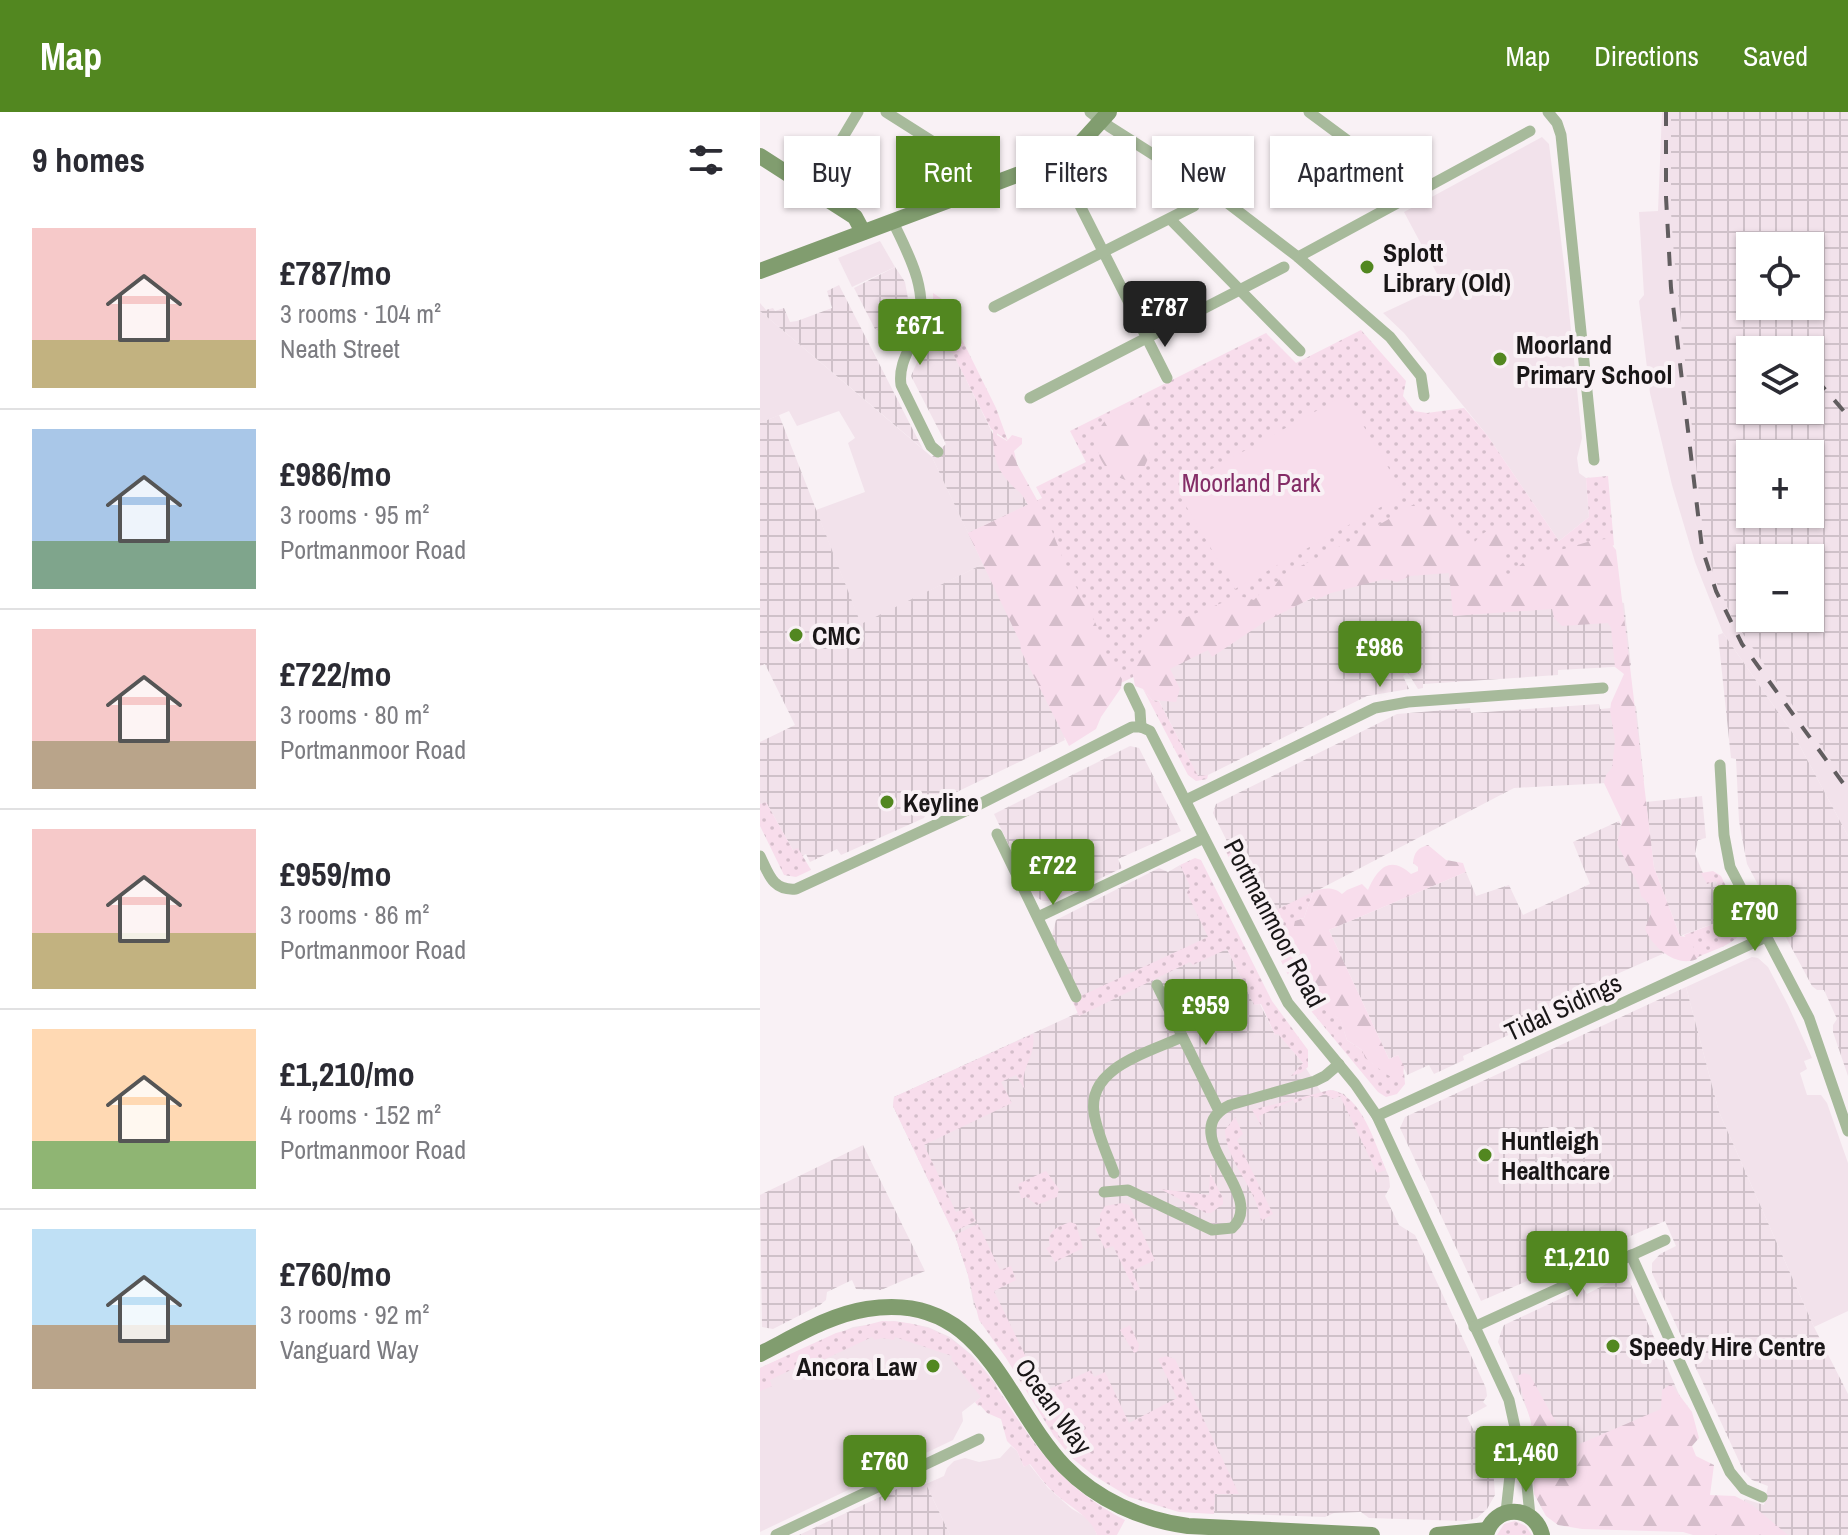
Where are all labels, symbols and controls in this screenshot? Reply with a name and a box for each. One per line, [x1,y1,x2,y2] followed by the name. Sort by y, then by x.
[40,31,102,82] text: Map
[1506,37,1550,75] text: Map
[1594,37,1699,75] text: Directions
[1743,37,1808,75] text: Saved
[784,136,880,208] chip: Buy
[896,136,1000,208] chip: Rent
[1016,136,1136,208] chip: Filters
[1152,136,1254,208] chip: New
[1270,136,1432,208] chip: Apartment
[32,137,145,183] text: 9 homes
[684,138,728,182] icon: filters
[1736,232,1824,632] map controls
[1736,232,1824,320] button: locate
[1383,235,1511,300] place label: Splott Library (Old)
[280,250,392,296] text: £787/mo
[1358,258,1376,276] marker: Splott Library (Old)
[96,260,192,356] icon: home
[1118,281,1212,349] pin: £787
[1141,289,1189,324] text: £787
[280,296,441,331] text: 3 rooms · 104 m²
[873,299,967,367] pin: £671
[896,307,944,342] text: £671
[1516,327,1672,392] place label: Moorland Primary School
[280,331,400,366] text: Neath Street
[1736,336,1824,424] button: layers
[1491,350,1509,368] marker: Moorland Primary School
[1736,440,1824,528] button: +
[280,451,392,497] text: £986/mo
[96,461,192,557] icon: home
[1182,465,1321,500] park label: Moorland Park
[280,497,429,532] text: 3 rooms · 95 m²
[280,532,466,567] text: Portmanmoor Road
[1736,544,1824,632] button: −
[812,618,861,653] place label: CMC
[1333,621,1427,689] pin: £986
[787,626,805,644] marker: CMC
[1356,629,1404,664] text: £986
[280,651,392,697] text: £722/mo
[96,661,192,757] icon: home
[280,697,429,732] text: 3 rooms · 80 m²
[280,732,466,767] text: Portmanmoor Road
[903,785,979,820] place label: Keyline
[878,793,896,811] marker: Keyline
[1216,833,1334,1013] street label: Portmanmoor Road
[1006,839,1100,907] pin: £722
[1029,847,1077,882] text: £722
[280,851,392,897] text: £959/mo
[96,861,192,957] icon: home
[1708,885,1802,953] pin: £790
[1731,893,1779,928] text: £790
[280,897,429,932] text: 3 rooms · 86 m²
[280,932,466,967] text: Portmanmoor Road
[1499,965,1627,1049] street label: Tidal Sidings
[1159,979,1253,1047] pin: £959
[1182,987,1230,1022] text: £959
[280,1051,415,1097] text: £1,210/mo
[96,1061,192,1157] icon: home
[280,1097,441,1132] text: 4 rooms · 152 m²
[1501,1123,1610,1188] place label: Huntleigh Healthcare
[280,1132,466,1167] text: Portmanmoor Road
[1476,1146,1494,1164] marker: Huntleigh Healthcare
[1512,1231,1642,1299] pin: £1,210
[1544,1239,1610,1274] text: £1,210
[280,1251,392,1297] text: £760/mo
[96,1261,192,1357] icon: home
[280,1297,429,1332] text: 3 rooms · 92 m²
[1629,1329,1826,1364] place label: Speedy Hire Centre
[280,1332,419,1367] text: Vanguard Way
[1604,1337,1622,1355] marker: Speedy Hire Centre
[796,1349,917,1384] place label: Ancora Law
[1007,1351,1101,1461] street label: Ocean Way
[924,1357,942,1375] marker: Ancora Law
[1461,1426,1591,1494] pin: £1,460
[1493,1434,1559,1469] text: £1,460
[838,1435,932,1503] pin: £760
[861,1443,909,1478] text: £760

